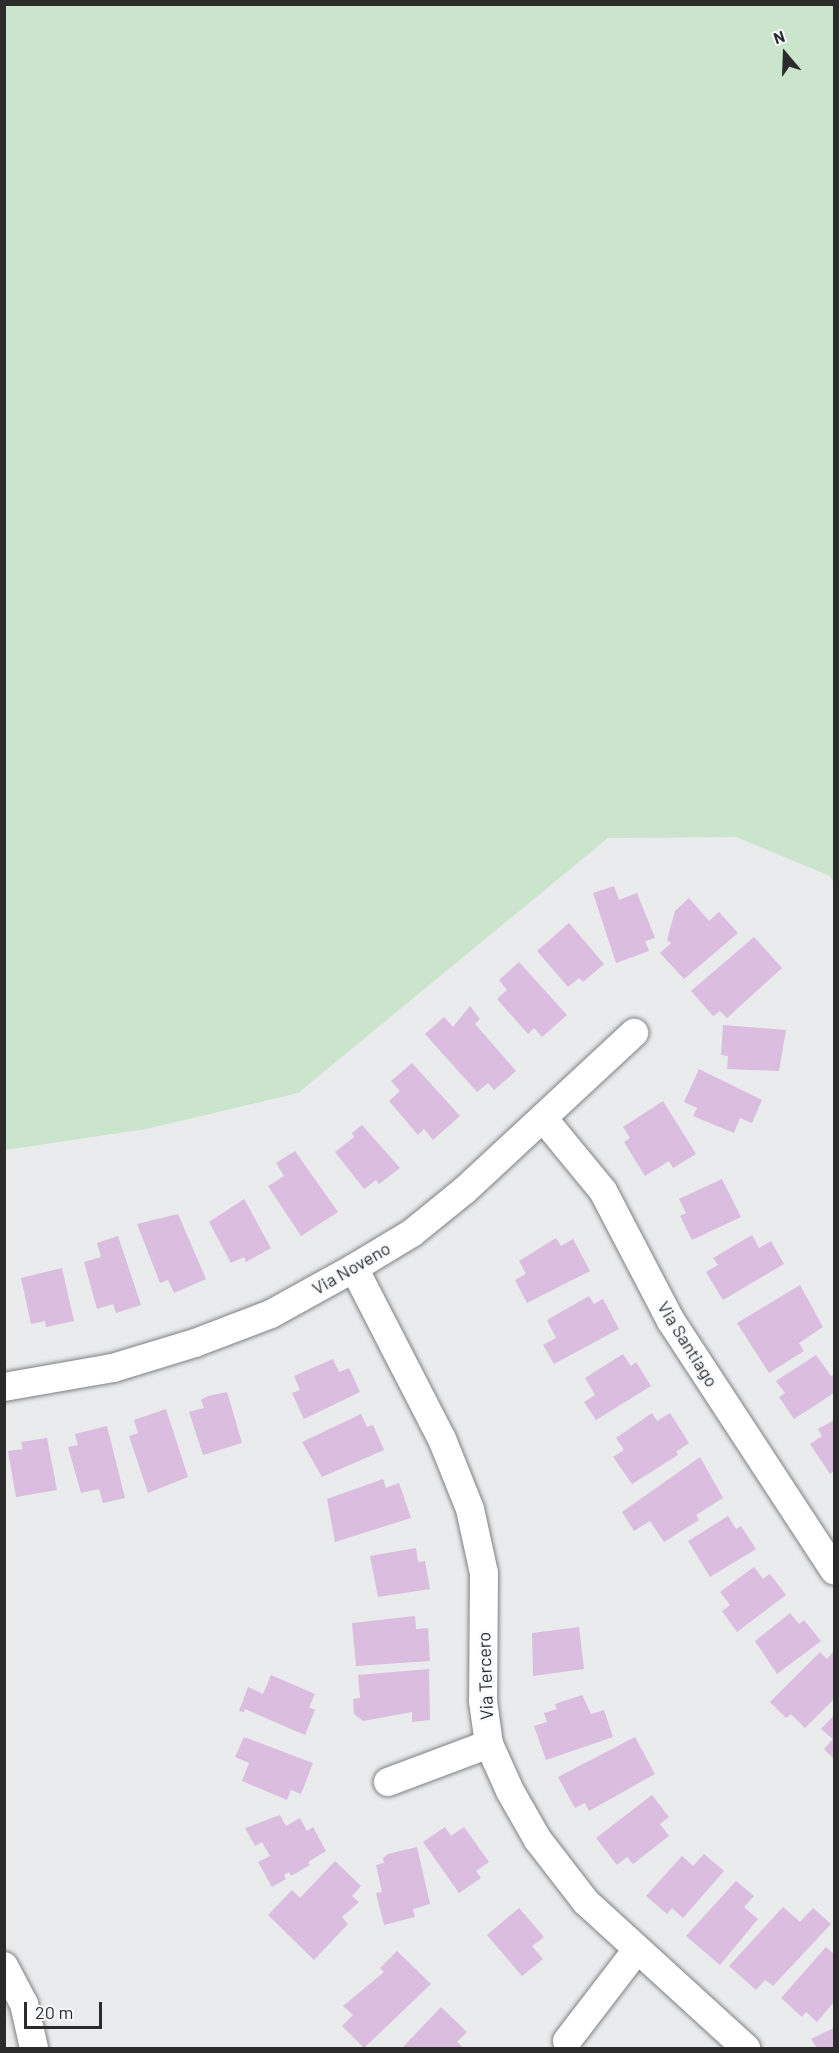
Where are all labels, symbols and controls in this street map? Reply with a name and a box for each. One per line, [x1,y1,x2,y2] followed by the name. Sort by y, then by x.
[755,24,815,84] north arrow
[771,26,787,47] text: N
[308,1237,394,1299] street label: Via Noveno
[653,1297,723,1391] street label: Via Santiago
[473,1632,497,1720] street label: Via Tercero
[27,1990,105,2028] scale bar
[35,2001,73,2023] text: 20 m

